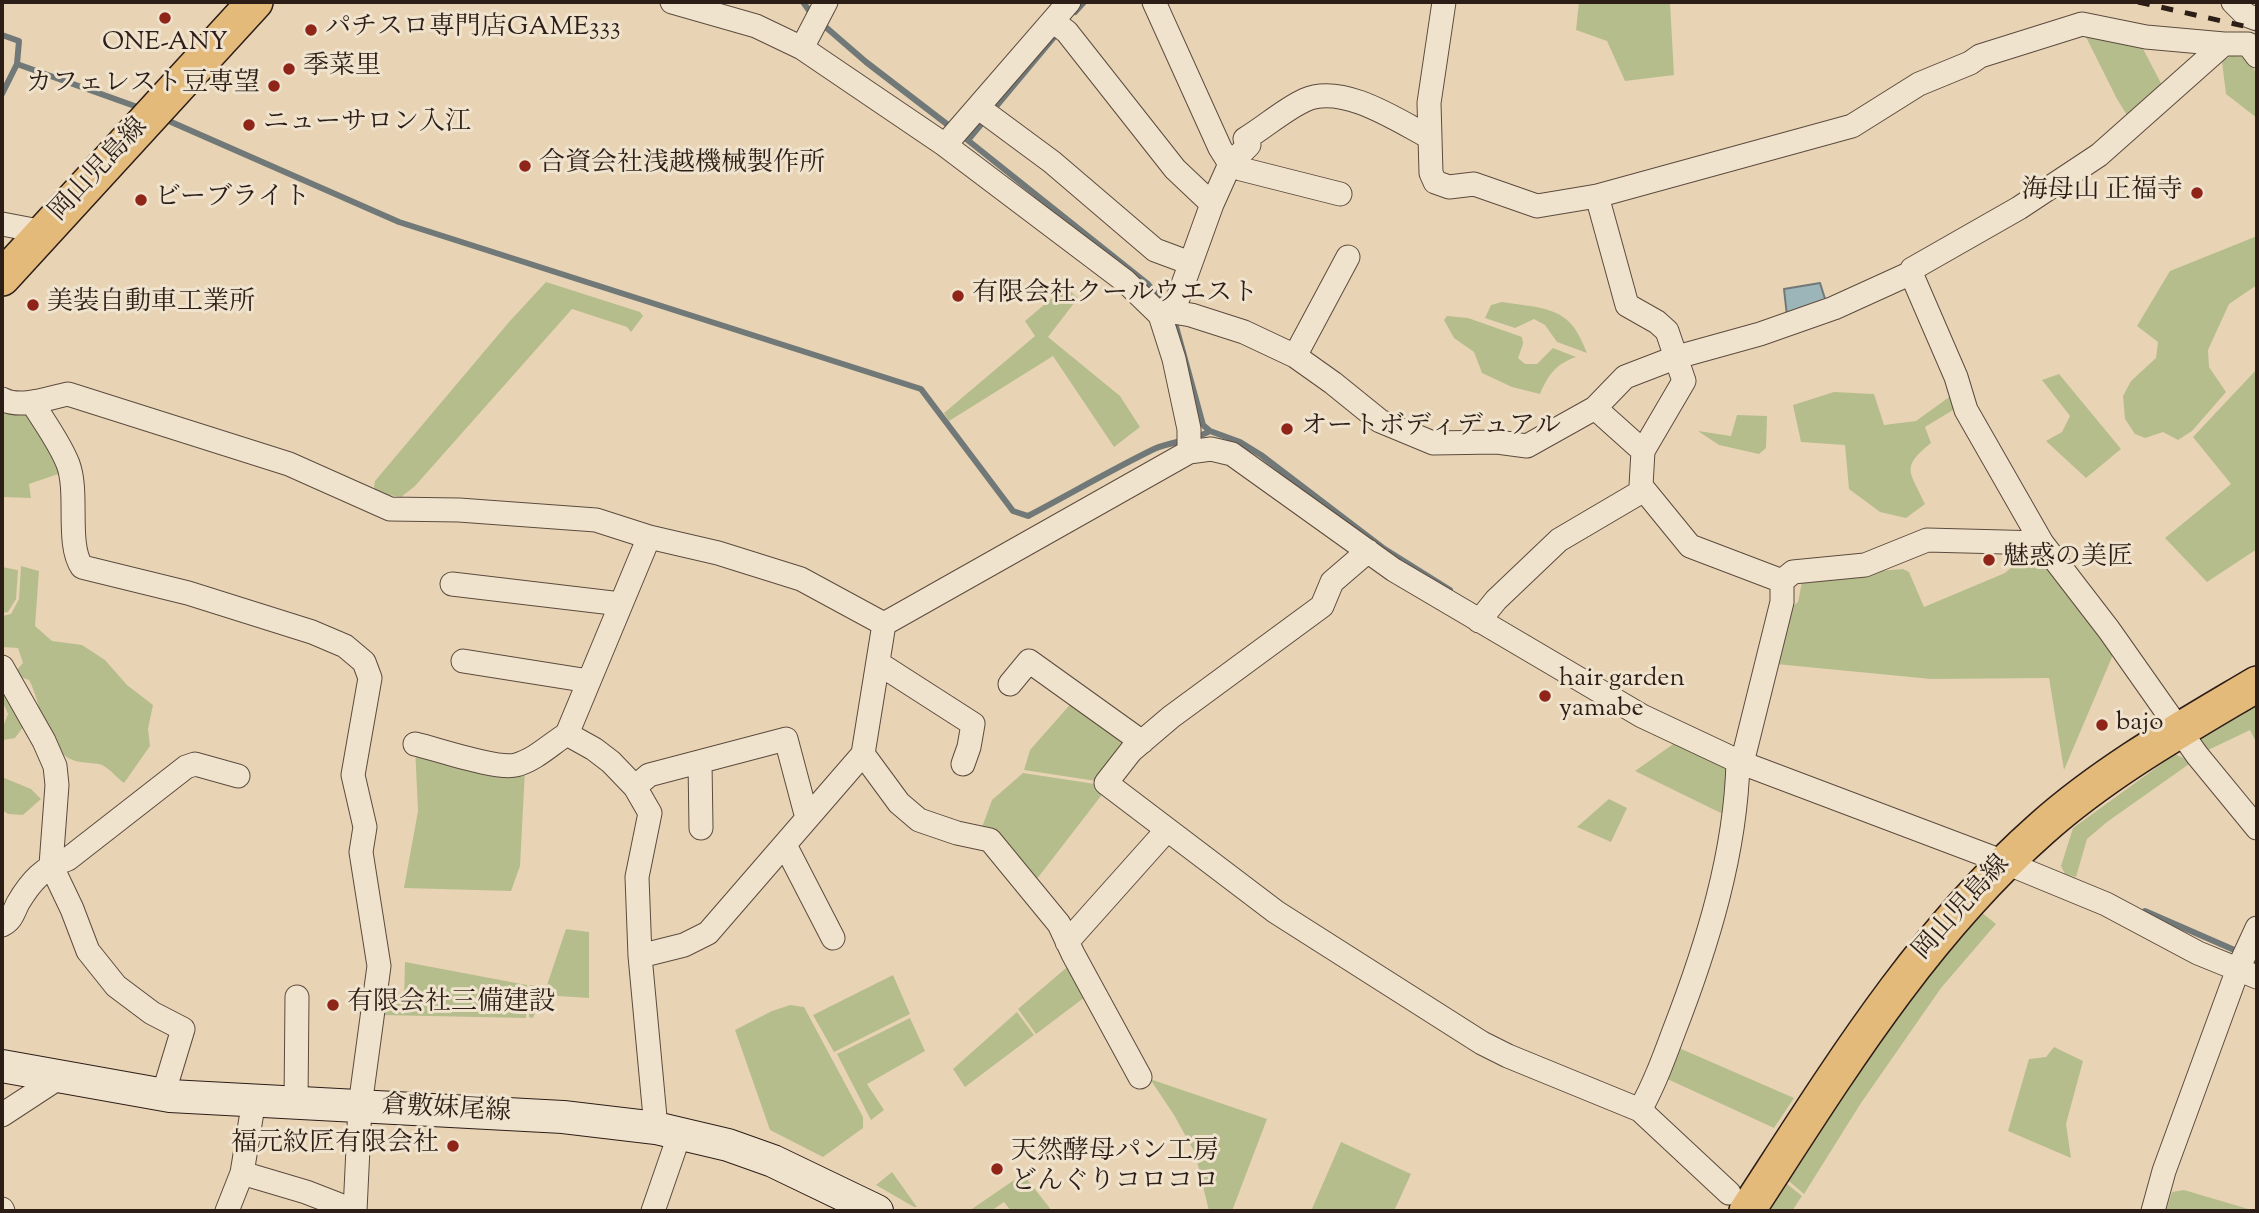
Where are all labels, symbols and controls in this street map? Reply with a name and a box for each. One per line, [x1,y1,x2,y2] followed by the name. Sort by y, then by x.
[157,10,173,26] marker: ONE-ANY
[325,14,620,46] place label: パチスロ専門店GAME333
[303,22,319,38] marker: パチスロ専門店GAME333
[102,29,228,61] place label: ONE-ANY
[303,53,381,85] place label: 季菜里
[281,61,297,77] marker: 季菜里
[26,70,260,102] place label: カフェレスト豆専望
[266,78,282,94] marker: カフェレスト豆専望
[263,109,471,141] place label: ニューサロン入江
[44,113,156,229] street label: 岡山児島線
[241,117,257,133] marker: ニューサロン入江
[539,150,825,182] place label: 合資会社浅越機械製作所
[517,158,533,174] marker: 合資会社浅越機械製作所
[2021,177,2183,209] place label: 海母山 正福寺
[155,184,310,216] place label: ビーブライト
[2189,185,2205,201] marker: 海母山 正福寺
[133,192,149,208] marker: ビーブライト
[972,280,1258,312] place label: 有限会社クールウエスト
[950,288,966,304] marker: 有限会社クールウエスト
[47,289,255,321] place label: 美装自動車工業所
[25,297,41,313] marker: 美装自動車工業所
[1301,413,1561,445] place label: オートボディデュアル
[1279,421,1295,437] marker: オートボディデュアル
[2003,544,2133,576] place label: 魅惑の美匠
[1981,552,1997,568] marker: 魅惑の美匠
[1559,665,1685,726] place label: hair garden yamabe
[1537,688,1553,704] marker: hair garden yamabe
[2116,709,2163,741] place label: bajo
[2094,717,2110,733] marker: bajo
[1908,850,2018,968] street label: 岡山児島線
[347,989,555,1021] place label: 有限会社三備建設
[325,997,341,1013] marker: 有限会社三備建設
[380,1092,512,1130] street label: 倉敷妹尾線
[231,1130,439,1162] place label: 福元紋匠有限会社
[445,1138,461,1154] marker: 福元紋匠有限会社
[1011,1138,1219,1200] place label: 天然酵母パン工房 どんぐりコロコロ
[989,1161,1005,1177] marker: 天然酵母パン工房 どんぐりコロコロ

